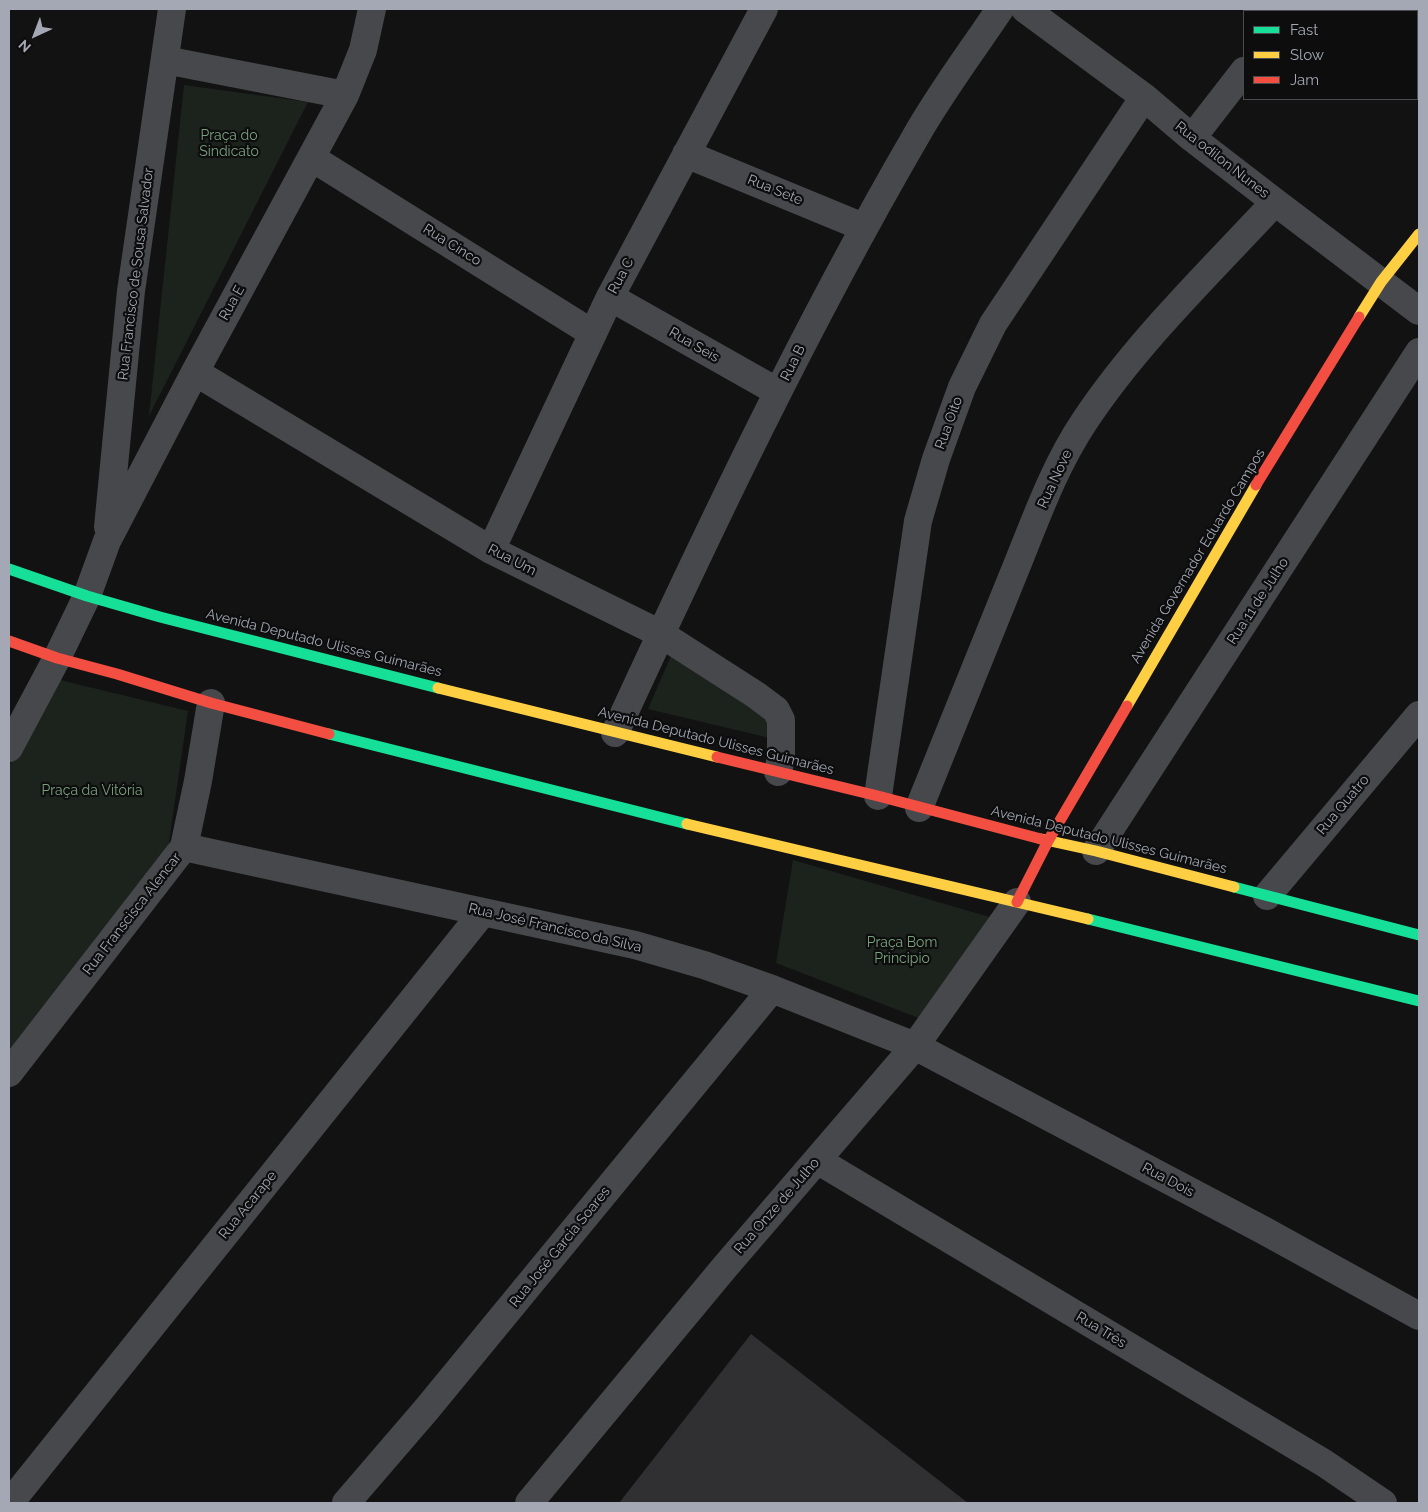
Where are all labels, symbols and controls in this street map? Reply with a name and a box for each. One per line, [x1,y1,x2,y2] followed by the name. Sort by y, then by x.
[10,10,60,60] north arrow
[1243,10,1418,100] legend
[1290,21,1318,39] text: Fast
[15,36,34,55] text: N
[1290,46,1324,64] text: Slow
[1290,71,1319,89] text: Jam
[1172,118,1272,202] street label: Rua odilon Nunes
[199,128,259,160] park label: Praça do Sindicato
[115,167,157,381] street label: Rua Francisco de Sousa Salvador
[745,171,805,209] street label: Rua Sete
[420,221,484,269] street label: Rua Cinco
[605,255,637,297] street label: Rua C
[216,283,248,323] street label: Rua E
[666,324,722,366] street label: Rua Seis
[777,342,809,384] street label: Rua B
[932,394,966,452] street label: Rua Oito
[1127,446,1269,666] street label: Avenida Governador Eduardo Campos
[1034,447,1076,511] street label: Rua Nove
[485,541,539,579] street label: Rua Um
[1224,555,1292,647] street label: Rua 11 de Julho
[204,606,444,680] street label: Avenida Deputado Ulisses Guimarães
[596,704,836,778] street label: Avenida Deputado Ulisses Guimarães
[1313,772,1373,838] street label: Rua Quatro
[41,783,143,799] park label: Praça da Vitória
[989,803,1229,877] street label: Avenida Deputado Ulisses Guimarães
[79,850,185,978] street label: Rua Franscisca Alencar
[467,900,643,956] street label: Rua José Francisco da Silva
[867,935,937,968] park label: Praça Bom Principio
[731,1155,823,1257] street label: Rua Onze de Julho
[1139,1159,1197,1201] street label: Rua Dois
[216,1168,280,1242] street label: Rua Acarape
[506,1183,614,1311] street label: Rua José Garcia Soares
[1073,1309,1129,1351] street label: Rua Três

